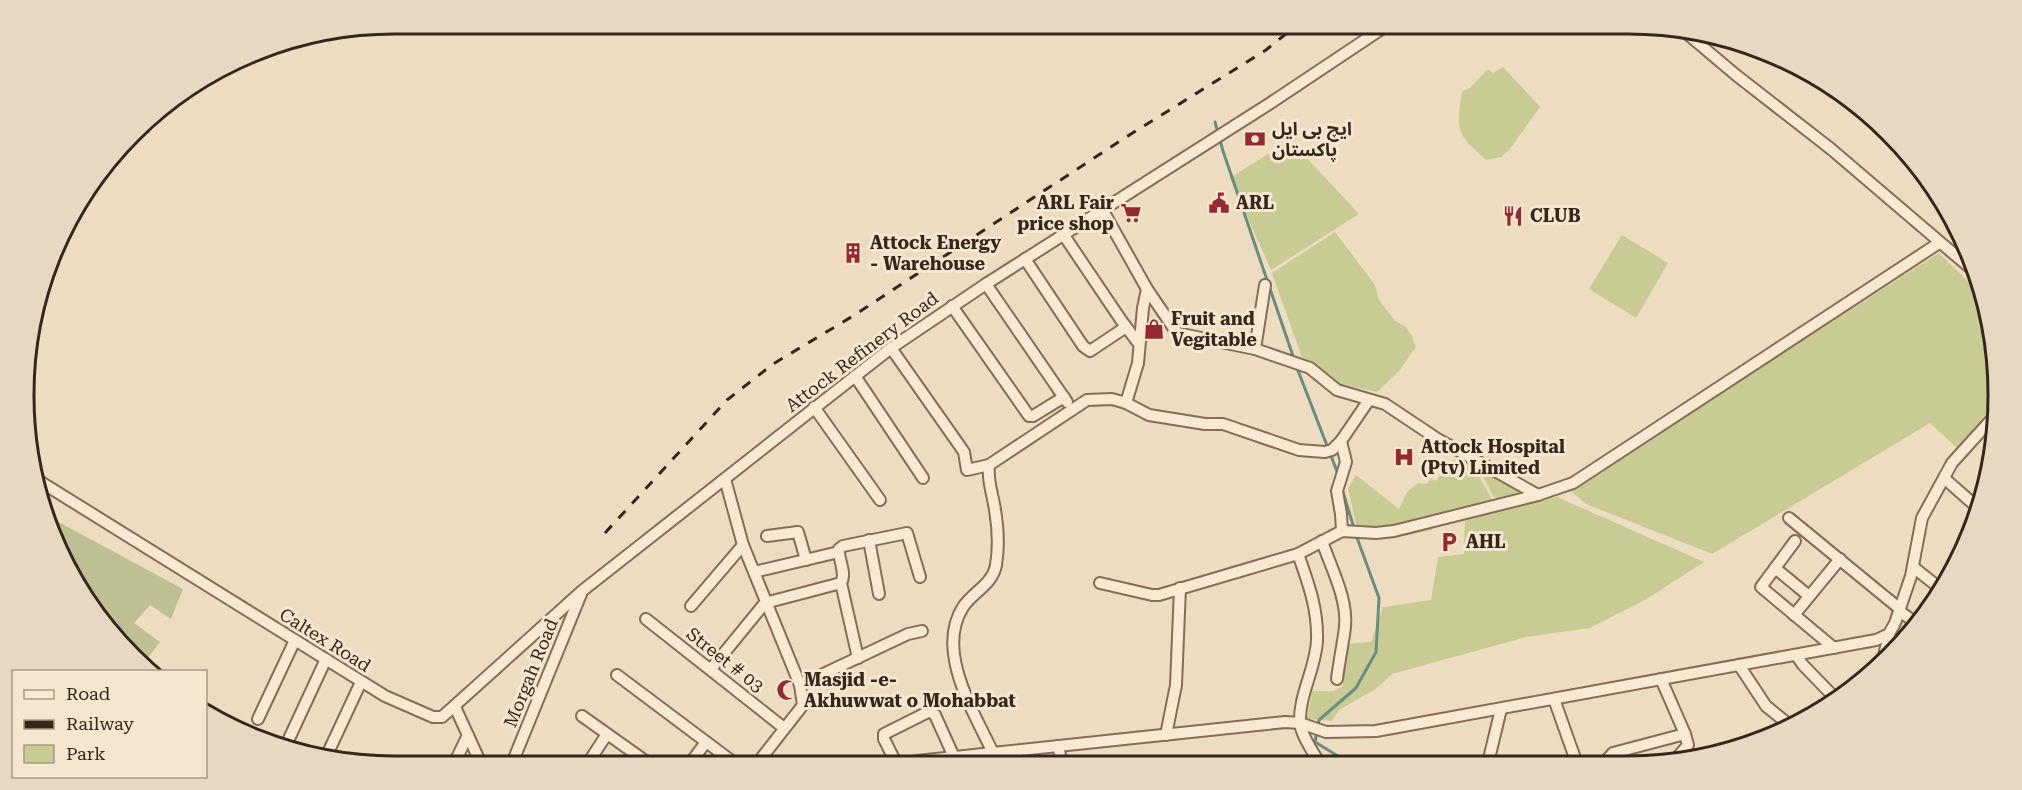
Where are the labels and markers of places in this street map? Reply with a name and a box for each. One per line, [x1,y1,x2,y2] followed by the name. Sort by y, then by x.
[1272,118,1352,162] place label: ایچ بی ایل پاکستان
[1243,127,1267,151] bank icon: ایچ بی ایل پاکستان
[1207,191,1231,215] public building icon: ARL
[1017,192,1114,234] place label: ARL Fair price shop
[1236,192,1274,213] place label: ARL
[1119,201,1143,225] supermarket icon: ARL Fair price shop
[1501,204,1525,228] restaurant icon: CLUB
[1530,205,1581,226] place label: CLUB
[870,232,1001,274] place label: Attock Energy - Warehouse
[841,241,865,265] building icon: Attock Energy - Warehouse
[1171,308,1257,350] place label: Fruit and Vegitable
[1142,317,1166,341] shop icon: Fruit and Vegitable
[1421,436,1565,478] place label: Attock Hospital (Ptv) Limited
[1392,445,1416,469] hospital icon: Attock Hospital (Ptv) Limited
[1437,530,1461,554] parking icon: AHL
[1466,531,1505,552] place label: AHL
[804,669,1016,711] place label: Masjid -e- Akhuwwat o Mohabbat
[775,678,799,702] mosque icon: Masjid -e- Akhuwwat o Mohabbat

